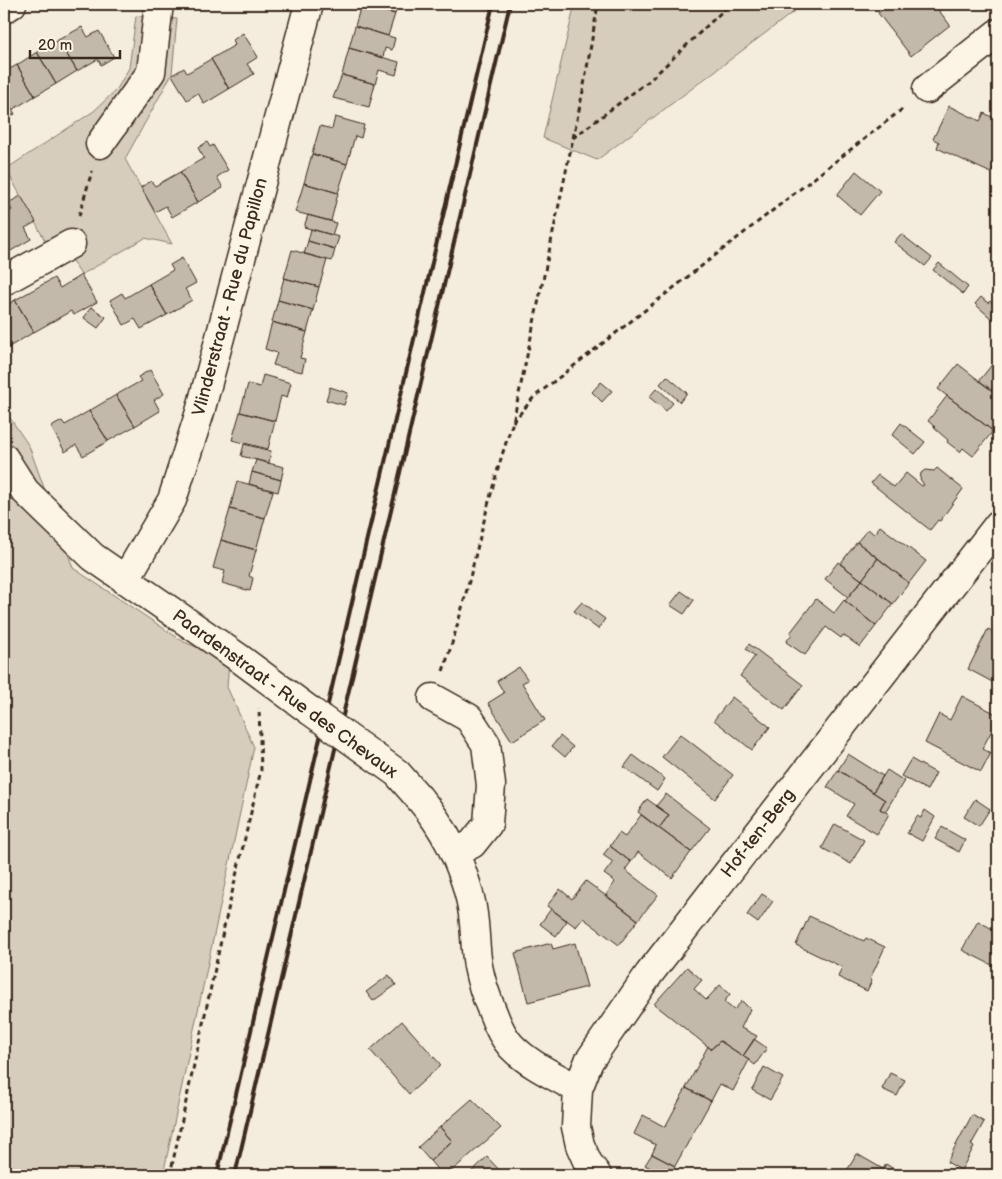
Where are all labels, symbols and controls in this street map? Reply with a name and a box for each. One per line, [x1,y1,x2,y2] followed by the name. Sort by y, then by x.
[30,28,120,60] scale bar
[38,36,72,55] text: 20 m
[188,176,272,418] street label: Vlinderstraat - Rue du Papillon
[168,605,402,783] street label: Paardenstraat - Rue des Chevaux
[717,784,799,882] street label: Hof-ten-Berg

